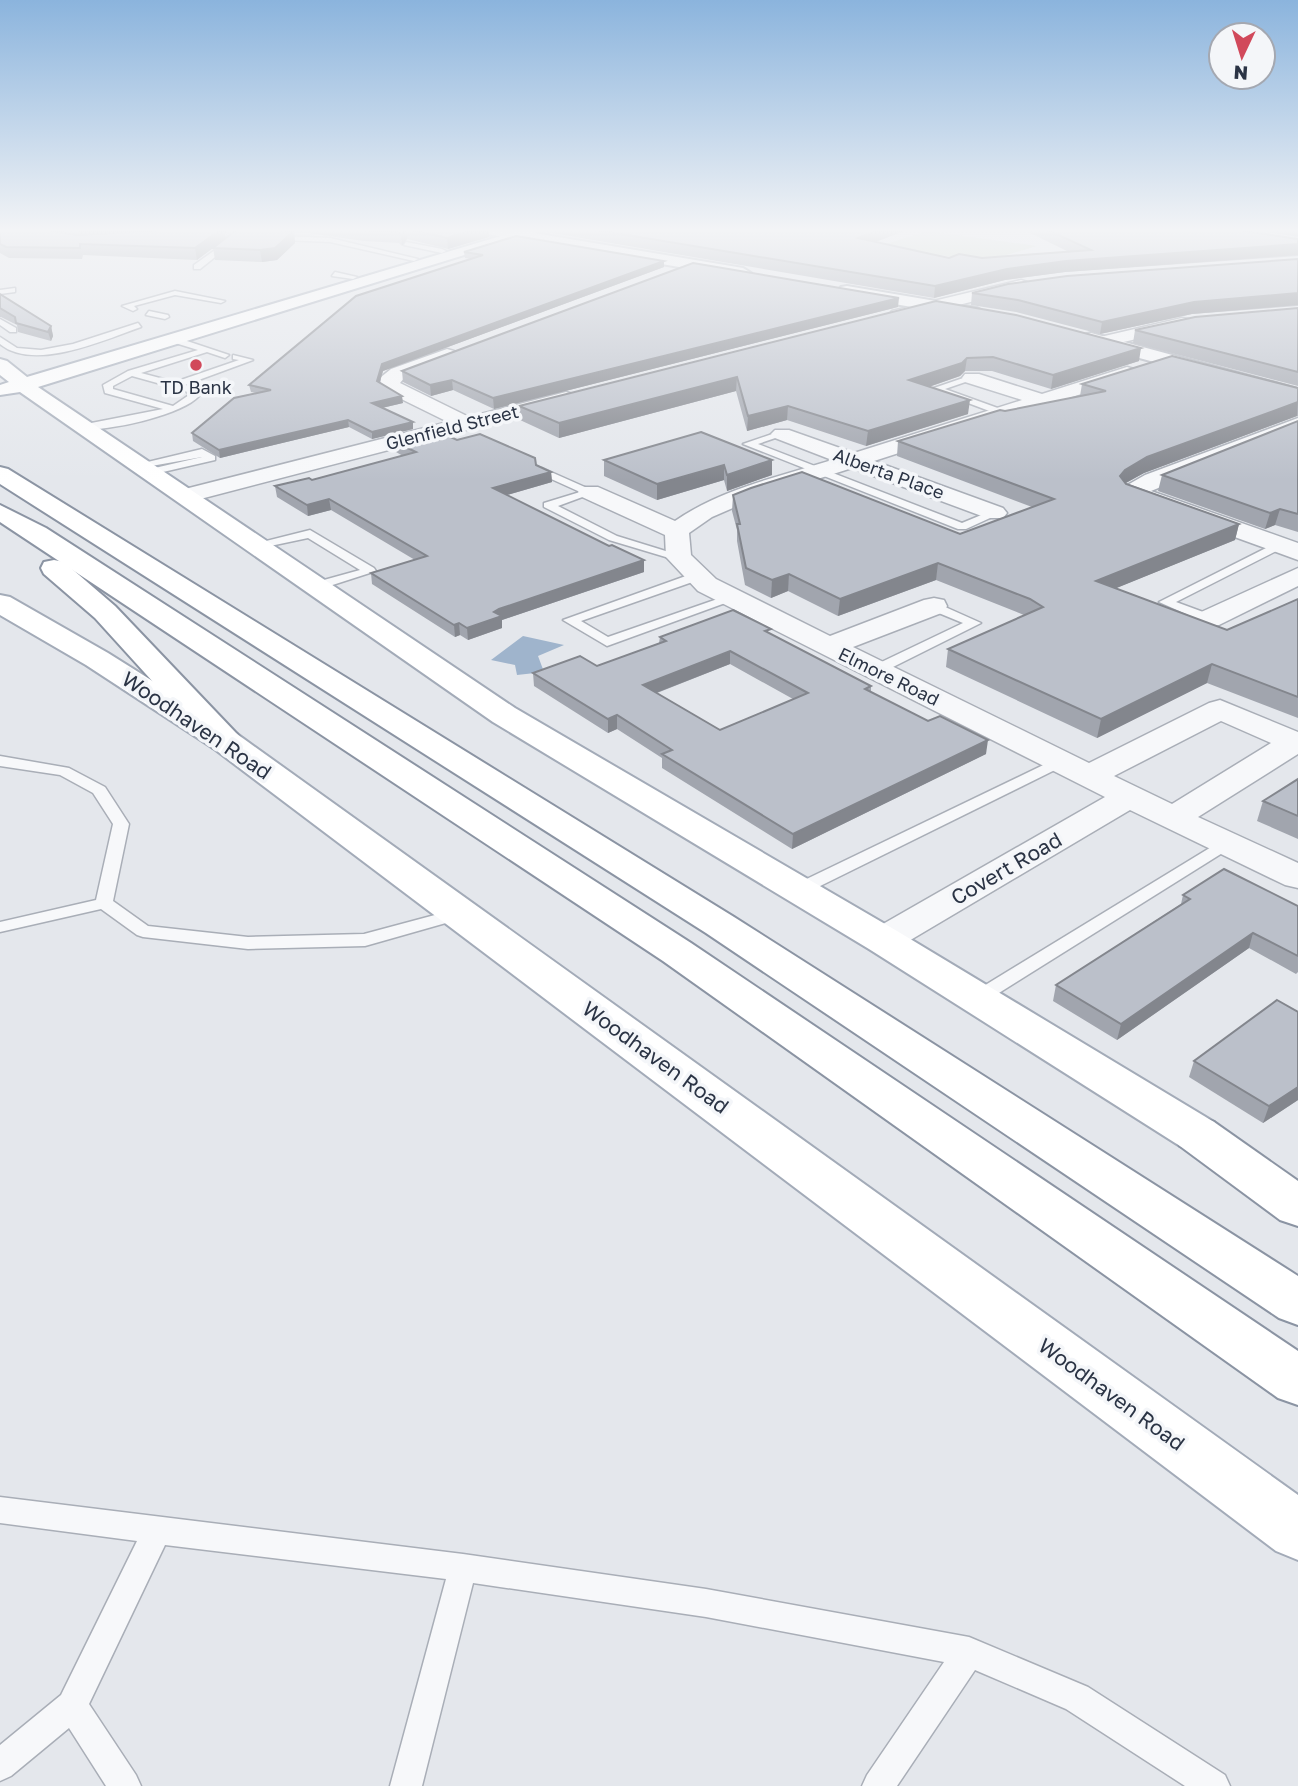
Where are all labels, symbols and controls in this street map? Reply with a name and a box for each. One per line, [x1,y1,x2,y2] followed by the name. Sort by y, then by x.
[1207,21,1277,91] north arrow
[1233,61,1249,85] text: N
[188,357,204,373] marker: TD Bank
[160,376,232,398] place label: TD Bank
[383,400,521,454] street label: Glenfield Street
[831,443,947,503] street label: Alberta Place
[835,642,943,710] street label: Elmore Road
[117,665,277,785] street label: Woodhaven Road
[946,826,1066,910] street label: Covert Road
[578,995,734,1119] street label: Woodhaven Road
[1034,1332,1190,1456] street label: Woodhaven Road

